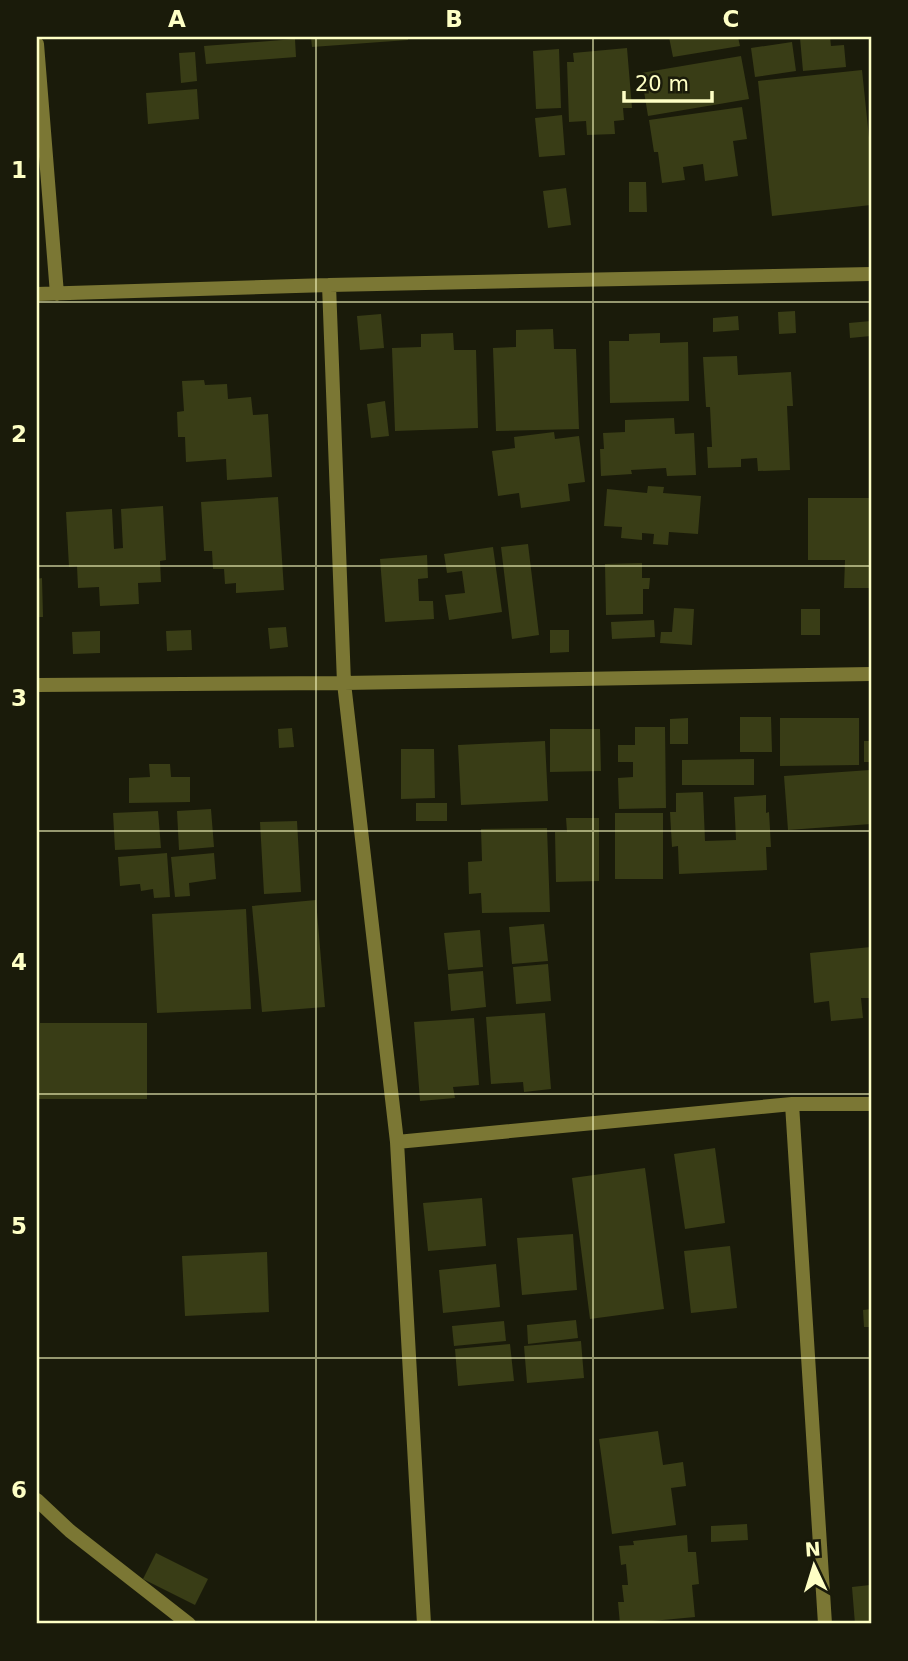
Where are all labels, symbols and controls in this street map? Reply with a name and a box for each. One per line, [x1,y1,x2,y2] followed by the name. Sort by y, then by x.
[168,6,186,32] text: A
[445,6,463,32] text: B
[723,6,739,32] text: C
[624,60,712,104] scale bar
[635,72,689,96] text: 20 m
[11,157,27,183] text: 1
[11,421,27,447] text: 2
[11,685,27,711] text: 3
[11,949,27,975] text: 4
[11,1213,27,1239] text: 5
[11,1477,27,1503] text: 6
[778,1532,848,1602] north arrow
[804,1538,822,1561] text: N

